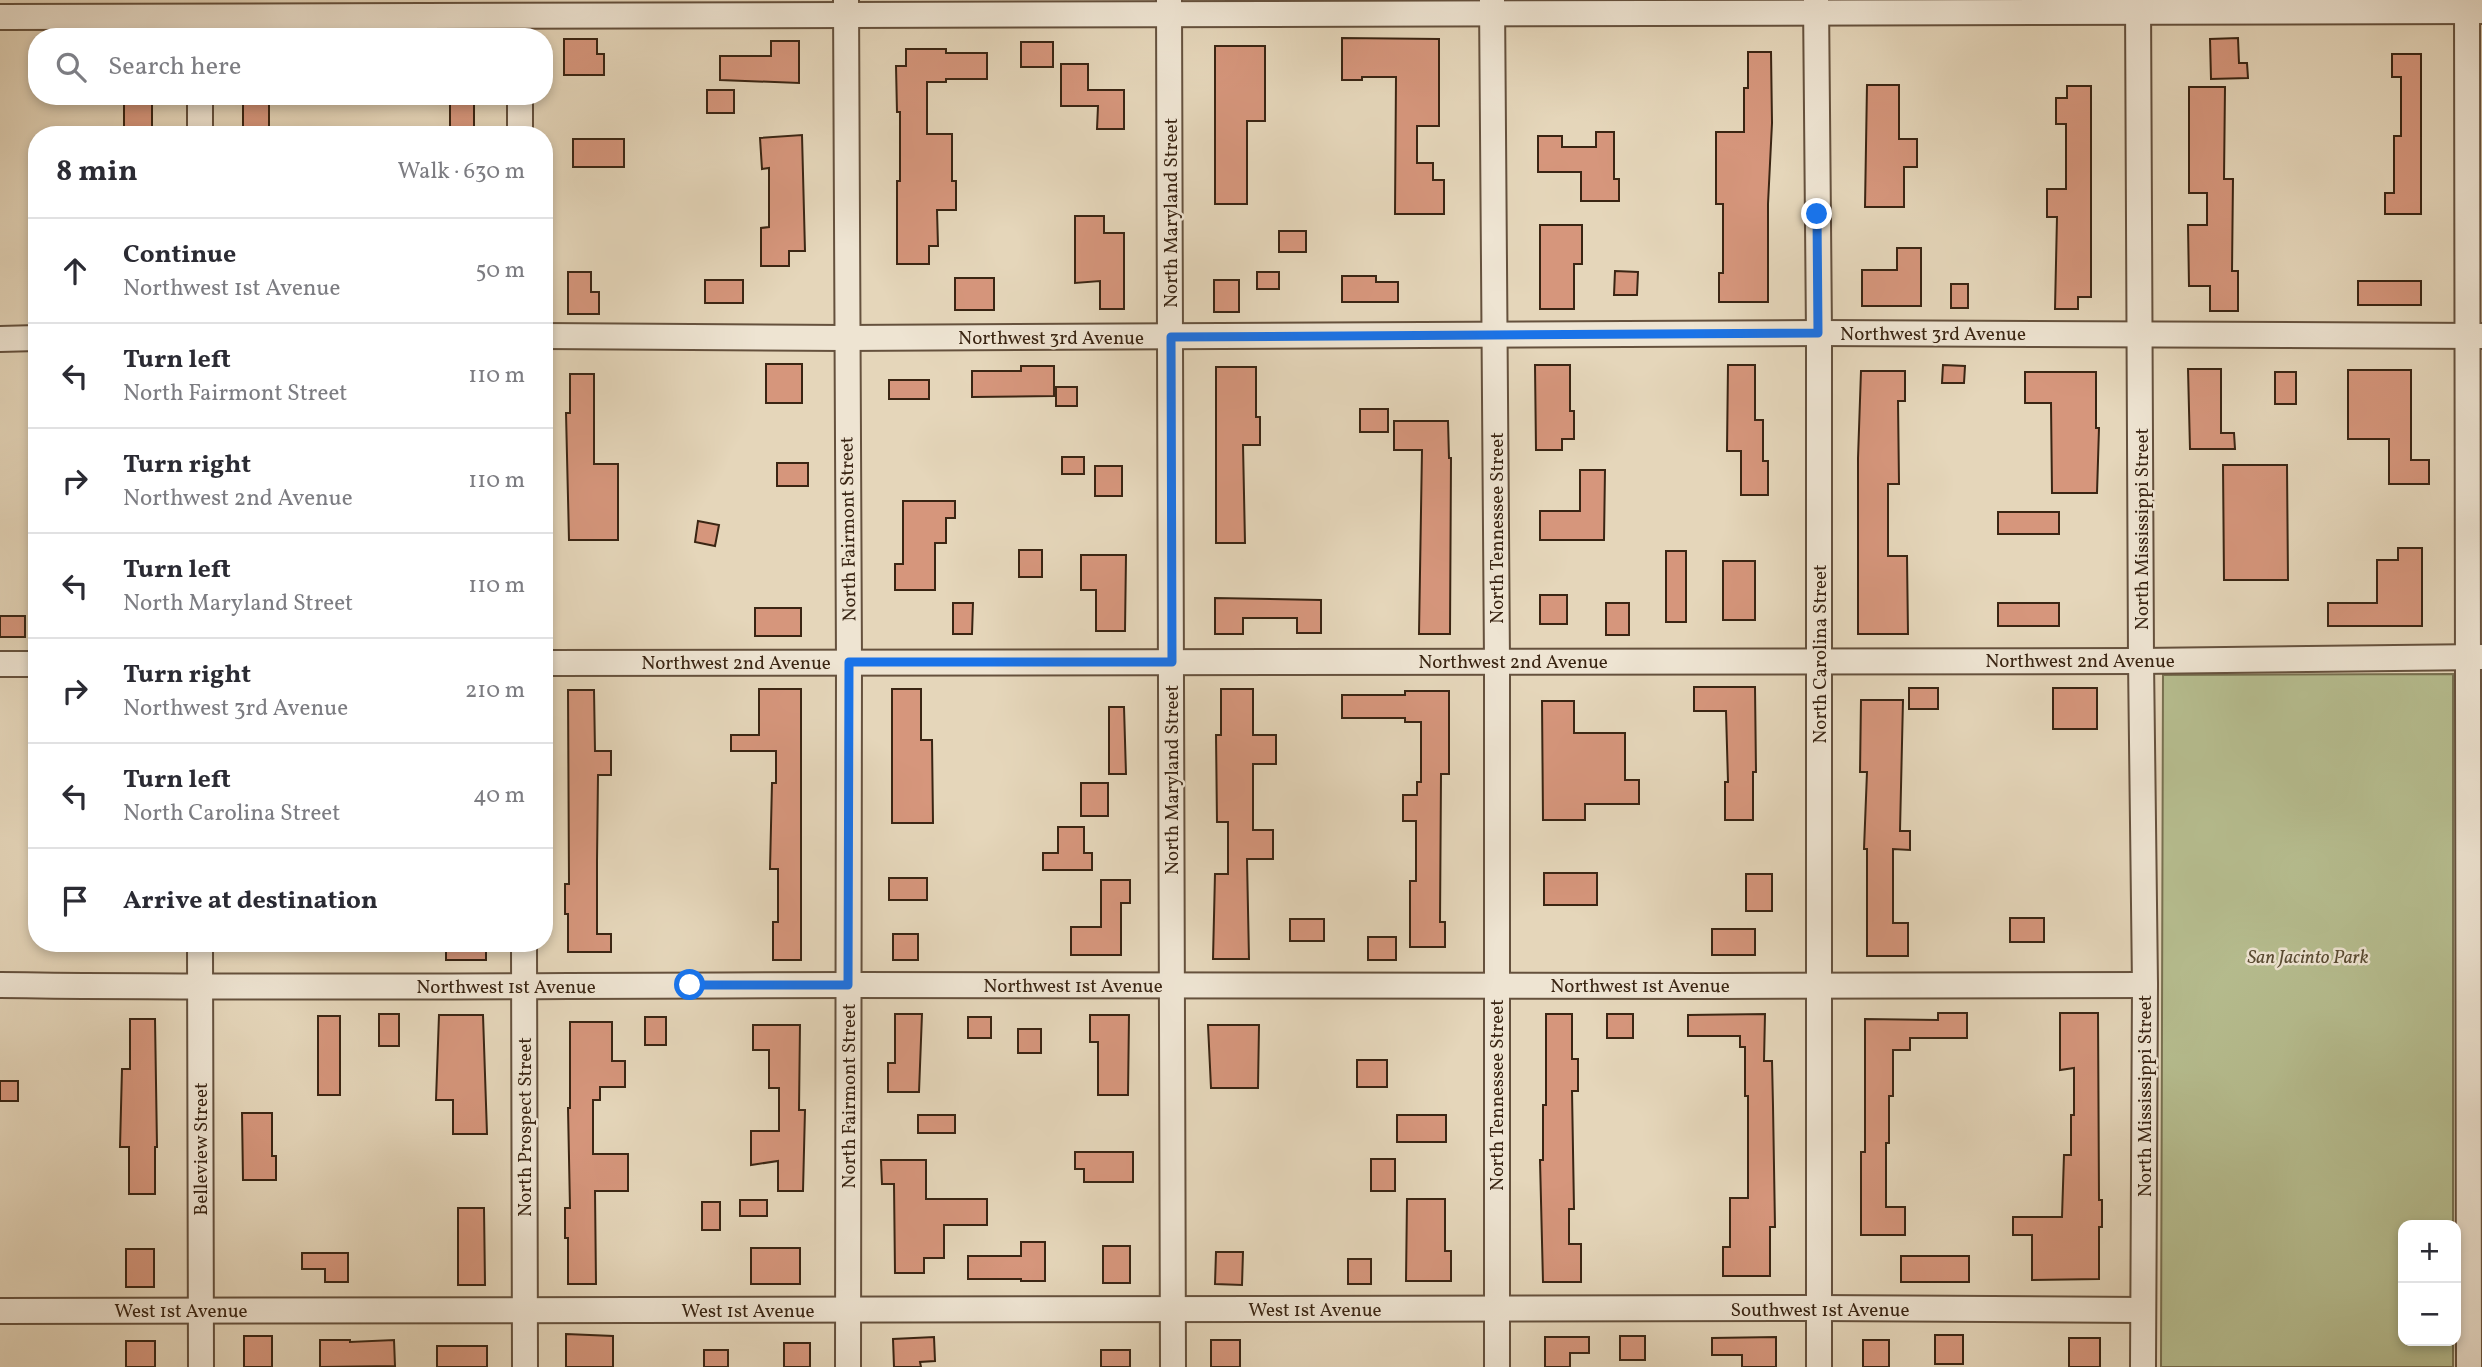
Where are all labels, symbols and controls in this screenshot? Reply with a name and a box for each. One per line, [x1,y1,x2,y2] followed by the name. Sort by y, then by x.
[28,28,553,105] search box
[52,48,90,86] icon: search
[108,49,241,85] text: Search here
[1159,118,1185,308] street label: North Maryland Street
[56,151,138,193] text: 8 min
[398,156,525,188] text: Walk · 630 m
[1801,198,1832,229] route end
[123,237,236,273] text: Continue
[56,252,94,290] icon: ahead
[476,255,525,287] text: 50 m
[123,273,340,305] text: Northwest 1st Avenue
[1840,322,2026,348] street label: Northwest 3rd Avenue
[958,326,1144,352] street label: Northwest 3rd Avenue
[123,342,231,378] text: Turn left
[56,357,94,395] icon: left
[468,360,525,392] text: 110 m
[123,378,347,410] text: North Fairmont Street
[2130,427,2156,630] street label: North Mississippi Street
[1485,432,1511,624] street label: North Tennessee Street
[834,436,864,622] street label: North Fairmont Street
[123,447,251,483] text: Turn right
[56,462,94,500] icon: right
[468,465,525,497] text: 110 m
[123,483,353,515] text: Northwest 2nd Avenue
[123,552,231,588] text: Turn left
[1808,564,1834,744] street label: North Carolina Street
[56,567,94,605] icon: left
[468,570,525,602] text: 110 m
[123,588,353,620] text: North Maryland Street
[1985,649,2175,675] street label: Northwest 2nd Avenue
[1418,650,1608,676] street label: Northwest 2nd Avenue
[641,651,831,677] street label: Northwest 2nd Avenue
[123,657,251,693] text: Turn right
[56,672,94,710] icon: right
[465,675,525,707] text: 210 m
[1160,685,1186,875] street label: North Maryland Street
[123,693,348,725] text: Northwest 3rd Avenue
[123,762,231,798] text: Turn left
[56,777,94,815] icon: left
[473,780,525,812] text: 40 m
[123,798,340,830] text: North Carolina Street
[56,882,94,920] icon: arrive
[123,883,378,919] text: Arrive at destination
[2247,945,2369,971] park label: San Jacinto Park
[674,969,705,1000] route start
[983,974,1163,1000] street label: Northwest 1st Avenue
[1550,974,1730,1000] street label: Northwest 1st Avenue
[416,975,596,1001] street label: Northwest 1st Avenue
[2133,994,2159,1197] street label: North Mississippi Street
[1485,999,1511,1191] street label: North Tennessee Street
[837,1003,863,1189] street label: North Fairmont Street
[513,1037,539,1217] street label: North Prospect Street
[189,1082,215,1216] street label: Belleview Street
[2398,1220,2461,1346] map controls
[2398,1220,2461,1283] button: +
[2398,1283,2461,1346] button: −
[1248,1298,1382,1324] street label: West 1st Avenue
[1731,1298,1909,1324] street label: Southwest 1st Avenue
[114,1299,248,1325] street label: West 1st Avenue
[681,1299,815,1325] street label: West 1st Avenue

